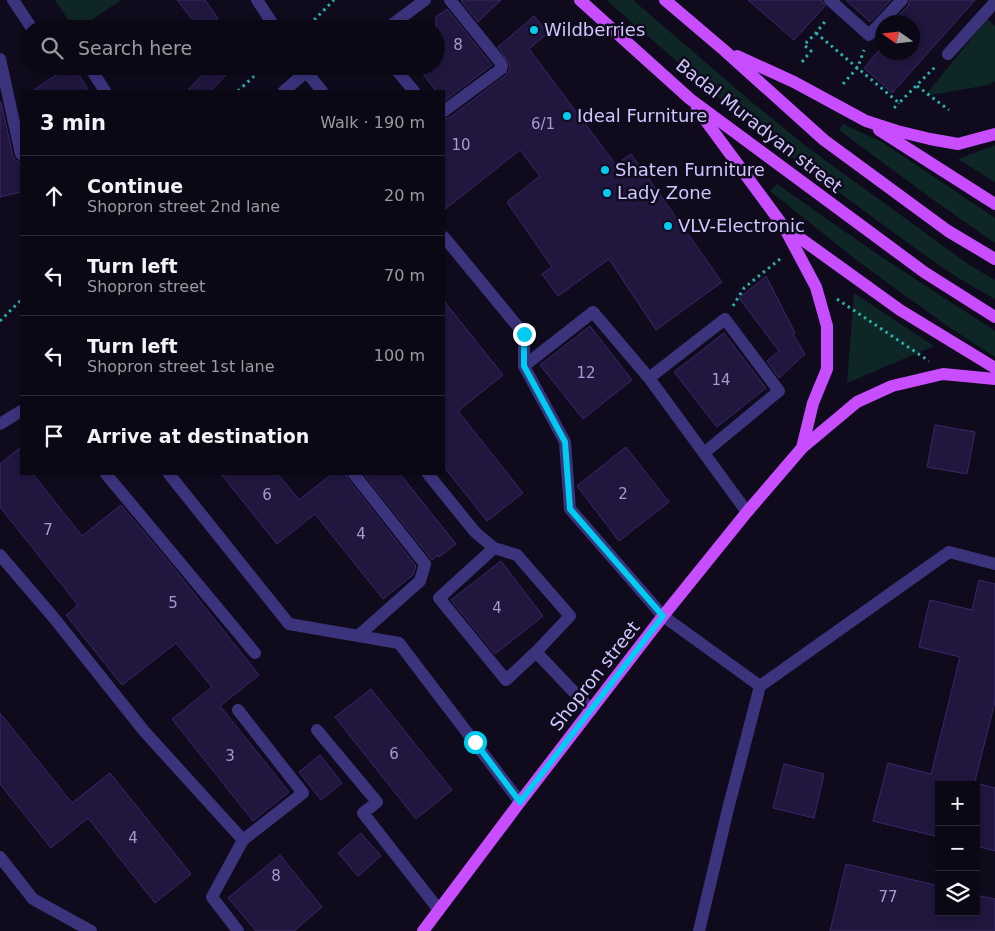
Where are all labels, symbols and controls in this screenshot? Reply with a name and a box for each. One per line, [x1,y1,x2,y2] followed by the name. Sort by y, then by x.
[875,15,920,60] north arrow
[544,19,645,40] place label: Wildberries
[20,20,445,75] search box
[528,24,540,36] marker: Wildberries
[38,34,66,62] icon: search
[453,36,463,54] house number: 8
[78,37,192,59] text: Search here
[672,54,846,197] street label: Badal Muradyan street
[577,105,707,126] place label: Ideal Furniture
[561,110,573,122] marker: Ideal Furniture
[40,111,106,135] text: 3 min
[320,113,425,132] text: Walk · 190 m
[531,115,555,133] house number: 6/1
[451,136,471,154] house number: 10
[615,159,765,180] place label: Shaten Furniture
[599,164,611,176] marker: Shaten Furniture
[87,175,183,197] text: Continue
[40,182,68,210] icon: ahead
[617,182,712,203] place label: Lady Zone
[384,186,425,205] text: 20 m
[601,187,613,199] marker: Lady Zone
[87,197,280,216] text: Shopron street 2nd lane
[678,215,805,236] place label: VLV-Electronic
[662,220,674,232] marker: VLV-Electronic
[87,255,178,277] text: Turn left
[40,262,68,290] icon: left
[384,266,425,285] text: 70 m
[87,277,205,296] text: Shopron street
[513,323,536,346] route end
[87,335,178,357] text: Turn left
[40,342,68,370] icon: left
[374,346,425,365] text: 100 m
[87,357,274,376] text: Shopron street 1st lane
[576,364,596,382] house number: 12
[711,371,731,389] house number: 14
[40,422,68,450] icon: arrive
[87,425,309,447] text: Arrive at destination
[618,485,628,503] house number: 2
[262,486,272,504] house number: 6
[43,521,53,539] house number: 7
[356,525,366,543] house number: 4
[168,594,178,612] house number: 5
[492,599,502,617] house number: 4
[545,617,644,735] street label: Shopron street
[464,731,487,754] route start
[389,745,399,763] house number: 6
[225,747,235,765] house number: 3
[935,781,980,916] map controls
[935,781,980,826] button: +
[935,826,980,871] button: −
[128,829,138,847] house number: 4
[271,867,281,885] house number: 8
[935,871,980,916] button: layers
[878,888,898,906] house number: 77

